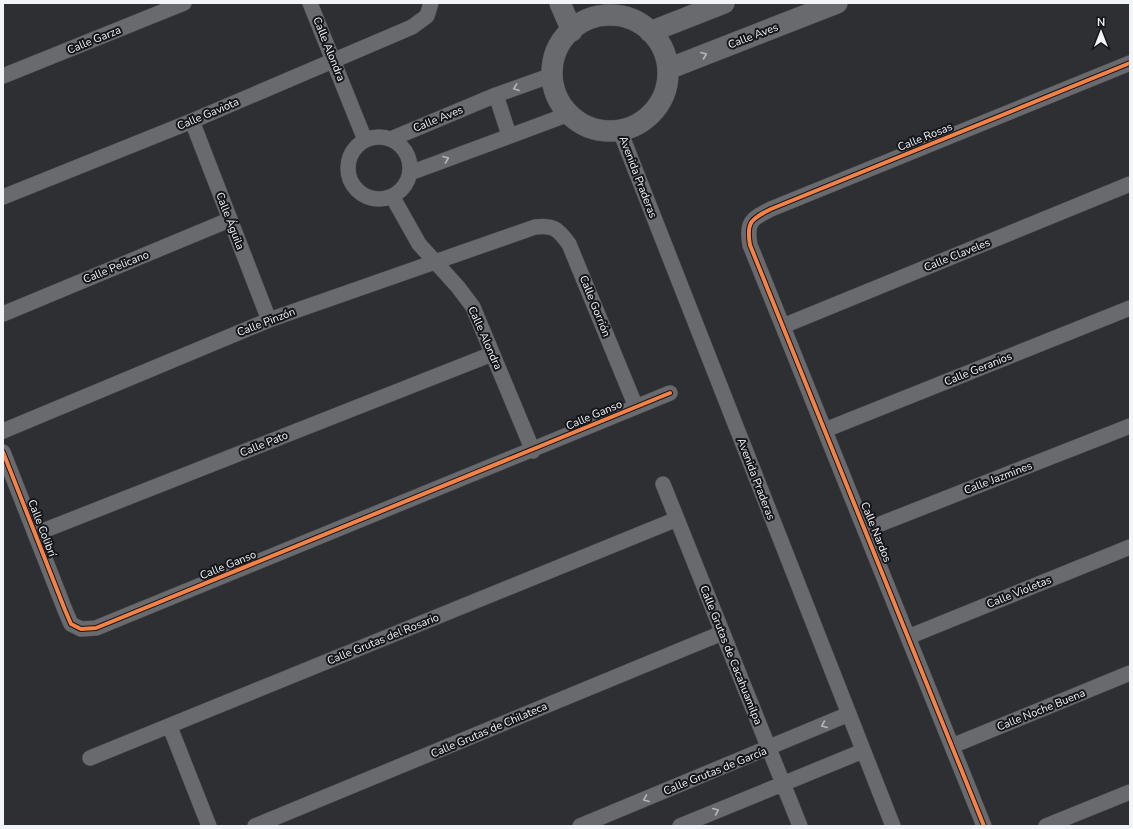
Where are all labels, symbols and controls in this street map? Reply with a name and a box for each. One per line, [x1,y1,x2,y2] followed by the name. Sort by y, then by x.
[1081,12,1121,52] north arrow
[309,15,349,83] street label: Calle Alondra
[1097,15,1105,30] text: N
[726,20,780,52] street label: Calle Aves
[65,22,123,58] street label: Calle Garza
[701,51,708,59] one-way arrow
[512,84,519,92] one-way arrow
[175,94,241,134] street label: Calle Gaviota
[411,102,465,136] street label: Calle Aves
[895,119,955,155] street label: Calle Rosas
[615,134,661,220] street label: Avenida Praderas
[443,156,450,164] one-way arrow
[212,190,249,252] street label: Calle Águila
[922,235,992,275] street label: Calle Claveles
[81,247,151,287] street label: Calle Pelicano
[576,273,614,339] street label: Calle Gorrión
[235,304,297,340] street label: Calle Pinzón
[464,304,506,372] street label: Calle Alondra
[942,349,1014,389] street label: Calle Geranios
[564,396,624,434] street label: Calle Ganso
[238,428,290,460] street label: Calle Pato
[733,436,779,522] street label: Avenida Praderas
[962,458,1034,498] street label: Calle Jazmines
[24,497,60,560] street label: Calle Colibrí
[857,500,895,564] street label: Calle Nardos
[198,547,258,583] street label: Calle Ganso
[984,572,1054,612] street label: Calle Violetas
[696,583,766,727] street label: Calle Grutas de Cacahuamilpa
[325,610,441,668] street label: Calle Grutas del Rosario
[995,685,1088,735] street label: Calle Noche Buena
[429,699,550,761] street label: Calle Grutas de Chilateca
[820,720,827,728] one-way arrow
[661,743,769,799] street label: Calle Grutas de García
[643,794,650,802] one-way arrow
[711,808,719,816] one-way arrow

